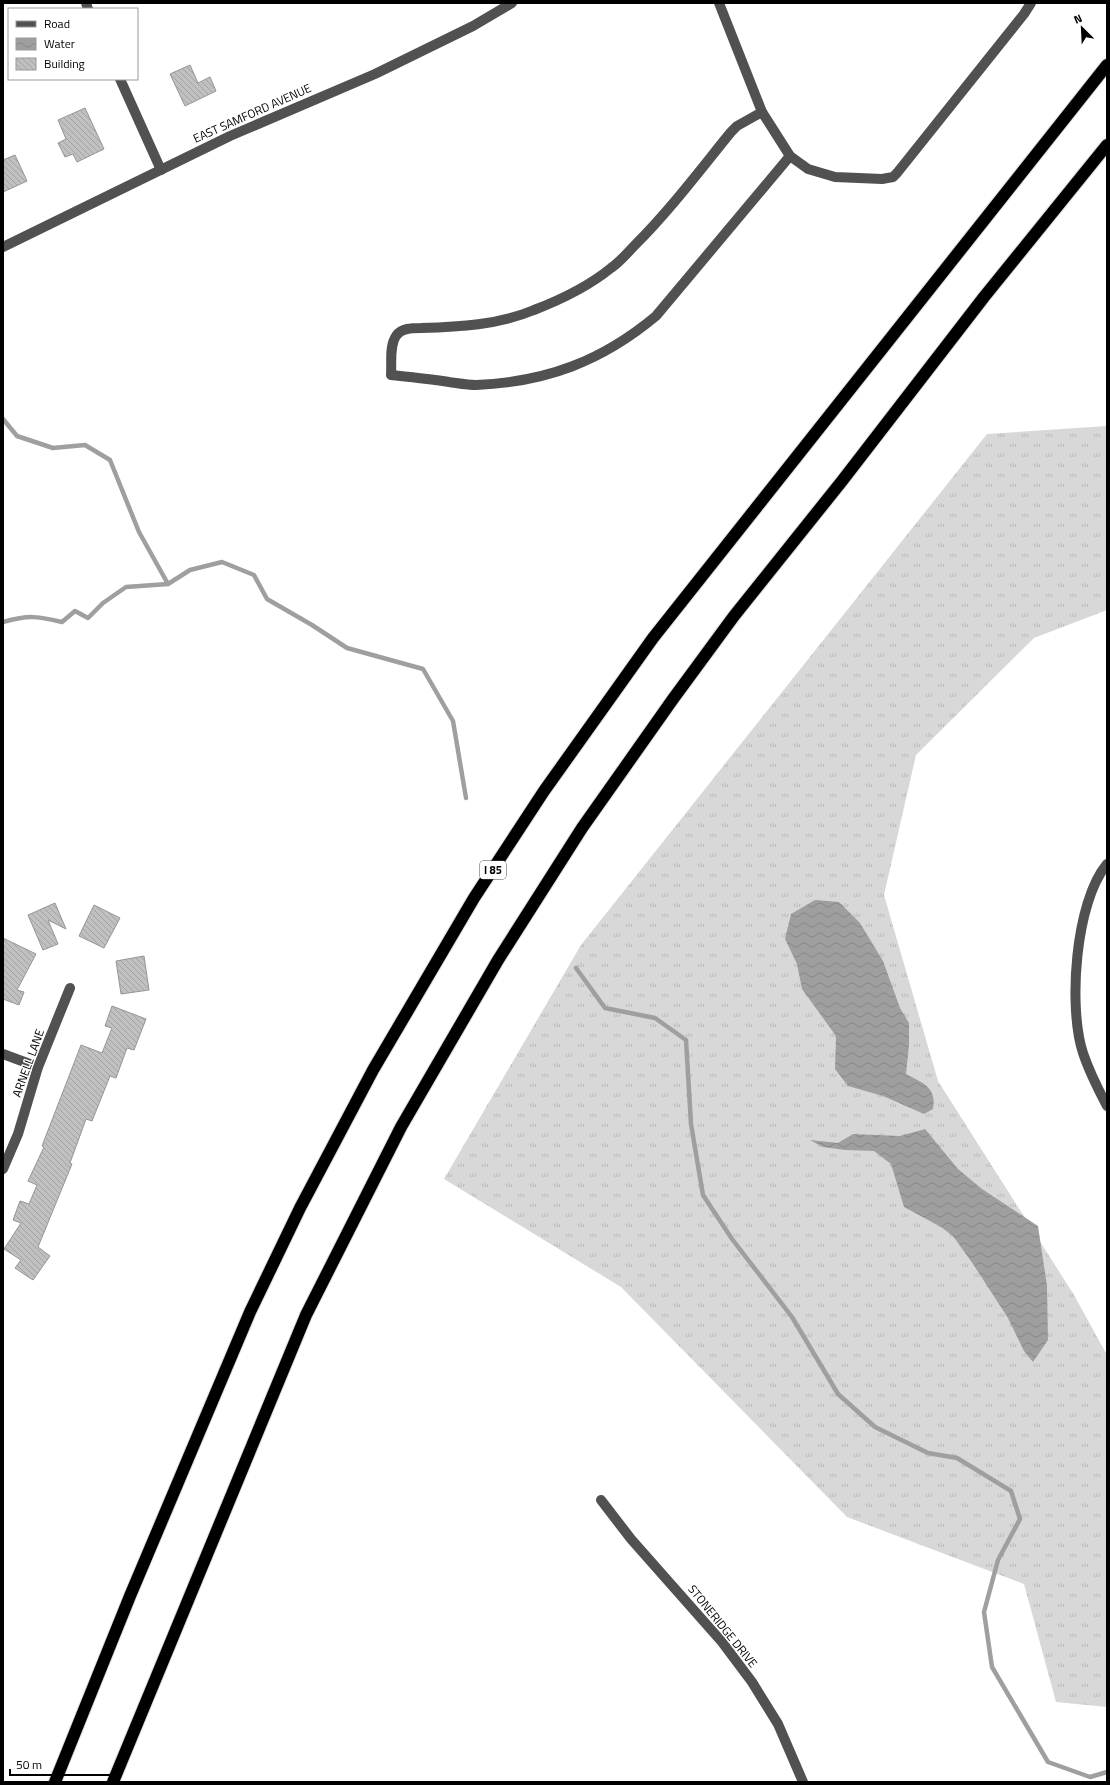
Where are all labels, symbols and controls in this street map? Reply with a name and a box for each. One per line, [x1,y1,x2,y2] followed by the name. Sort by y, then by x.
[8,8,138,80] legend
[1062,8,1102,48] north arrow
[1071,10,1085,28] text: N
[44,14,70,33] text: Road
[44,34,75,53] text: Water
[44,54,85,73] text: Building
[190,78,314,148] street label: EAST SAMFORD AVENUE
[480,861,506,879] road number: I 85
[7,1026,49,1100] street label: ARNELL LANE
[684,1581,763,1672] street label: STONERIDGE DRIVE
[10,1751,117,1777] scale bar
[16,1755,42,1774] text: 50 m

